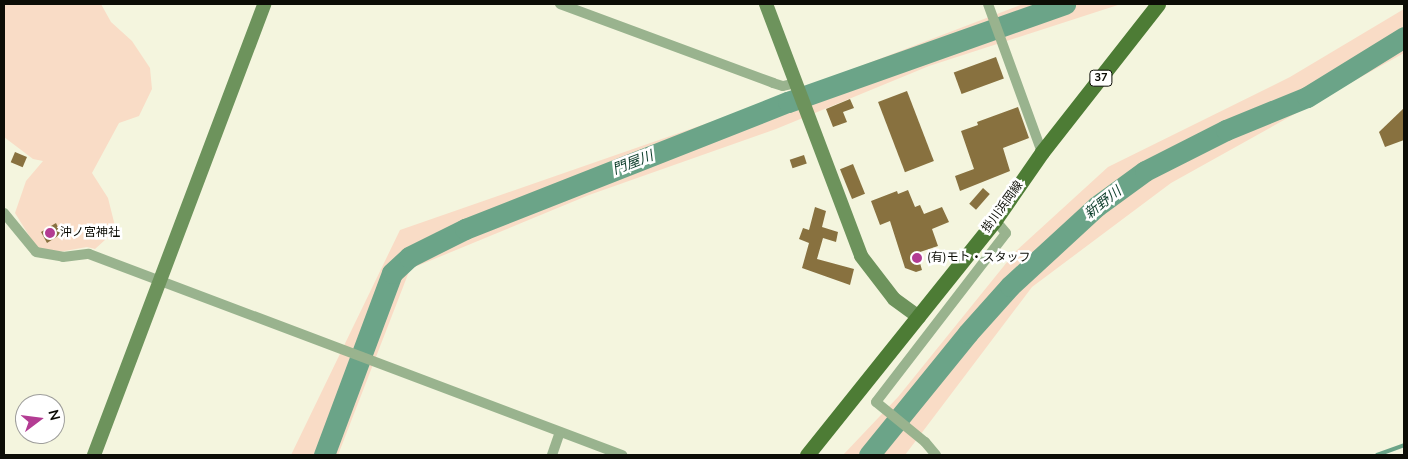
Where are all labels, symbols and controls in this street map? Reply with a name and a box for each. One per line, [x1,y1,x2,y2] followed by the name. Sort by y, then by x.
[1088,70,1114,86] road number: 37
[610,148,656,178] water label: 門屋川
[980,178,1026,236] street label: 掛川浜岡線
[1081,183,1125,223] water label: 新野川
[60,226,120,240] place label: 沖ノ宮神社
[44,227,56,239] marker: 沖ノ宮神社
[927,251,1031,265] place label: (有)モト・スタッフ
[911,252,923,264] marker: (有)モト・スタッフ
[15,394,65,444] north arrow
[43,408,65,423] text: N

